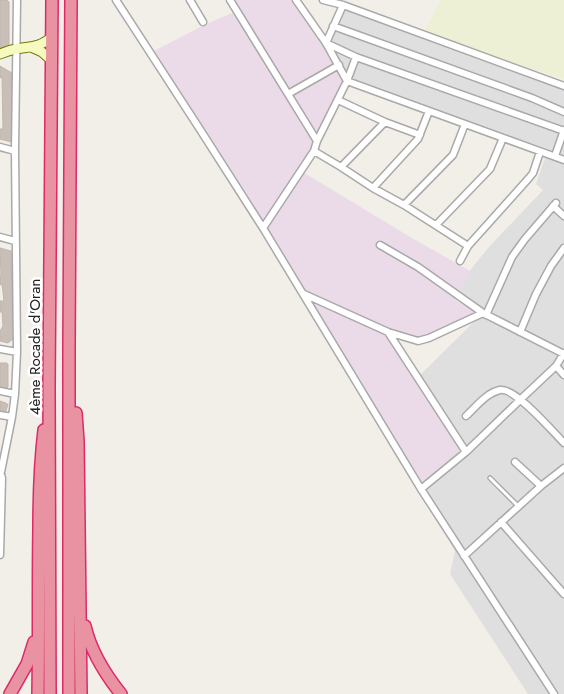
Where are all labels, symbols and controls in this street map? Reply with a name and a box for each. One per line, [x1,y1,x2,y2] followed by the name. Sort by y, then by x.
[24,279,46,415] street label: 4ème Rocade d'Oran

